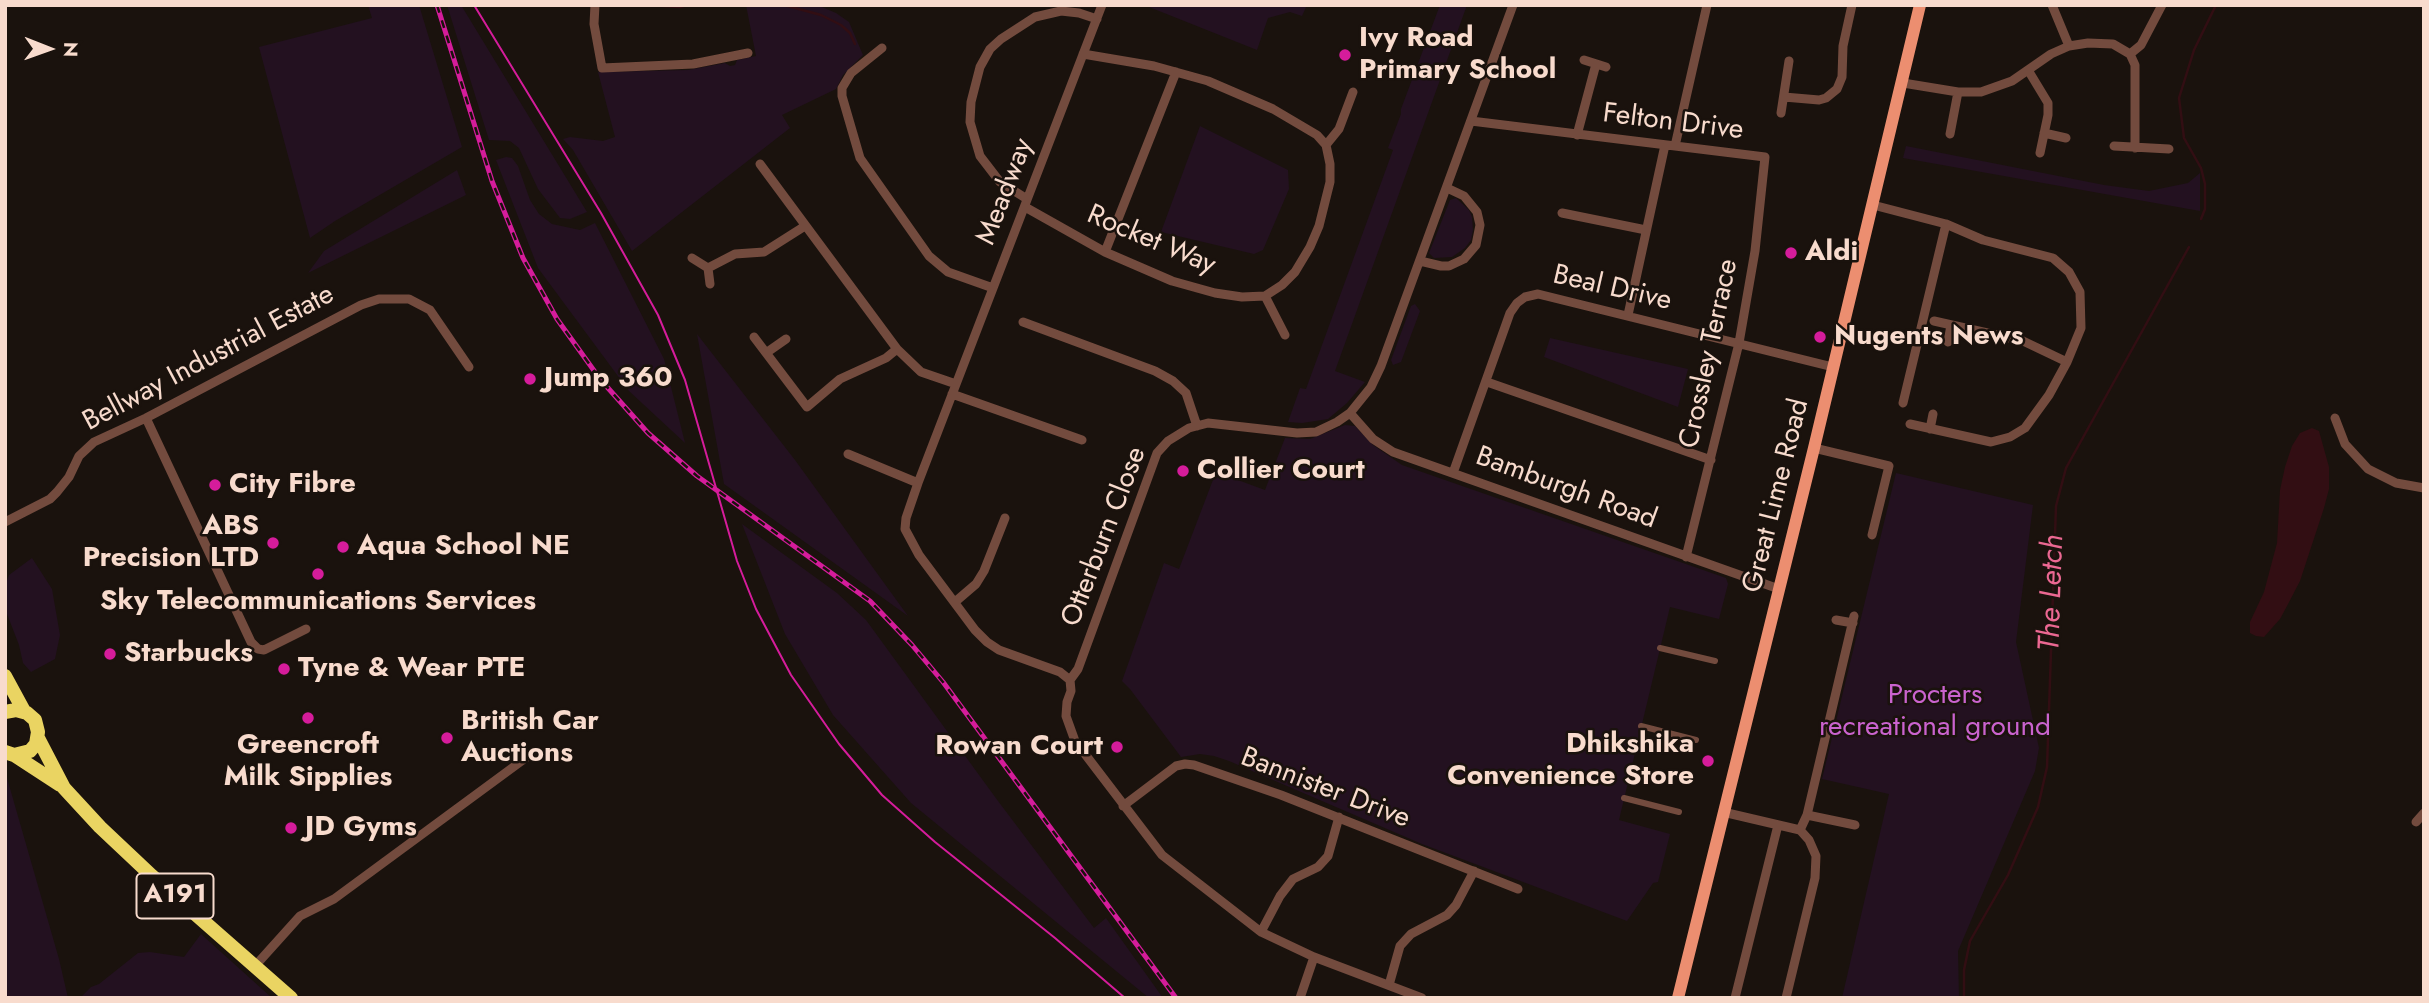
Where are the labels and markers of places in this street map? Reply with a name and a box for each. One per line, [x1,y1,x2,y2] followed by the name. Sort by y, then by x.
[1359,22,1556,88] place label: Ivy Road Primary School
[1337,47,1353,63] marker: Ivy Road Primary School
[1805,236,1858,270] place label: Aldi
[1783,245,1799,261] marker: Aldi
[1834,320,2024,354] place label: Nugents News
[1812,329,1828,345] marker: Nugents News
[544,362,673,396] place label: Jump 360
[522,371,538,387] marker: Jump 360
[1197,454,1365,488] place label: Collier Court
[1175,463,1191,479] marker: Collier Court
[229,468,356,502] place label: City Fibre
[207,477,223,493] marker: City Fibre
[83,510,259,576] place label: ABS Precision LTD
[357,530,570,564] place label: Aqua School NE
[265,535,281,551] marker: ABS Precision LTD
[335,539,351,555] marker: Aqua School NE
[310,566,326,582] marker: Sky Telecommunications Services
[100,585,536,619] place label: Sky Telecommunications Services
[124,637,253,671] place label: Starbucks
[102,646,118,662] marker: Starbucks
[298,652,525,686] place label: Tyne & Wear PTE
[276,661,292,677] marker: Tyne & Wear PTE
[461,705,599,771] place label: British Car Auctions
[300,710,316,726] marker: Greencroft Milk Sipplies
[1447,728,1694,794] place label: Dhikshika Convenience Store
[224,729,392,795] place label: Greencroft Milk Sipplies
[439,730,455,746] marker: British Car Auctions
[935,730,1103,764] place label: Rowan Court
[1109,739,1125,755] marker: Rowan Court
[1700,753,1716,769] marker: Dhikshika Convenience Store
[305,811,417,845] place label: JD Gyms
[283,820,299,836] marker: JD Gyms

